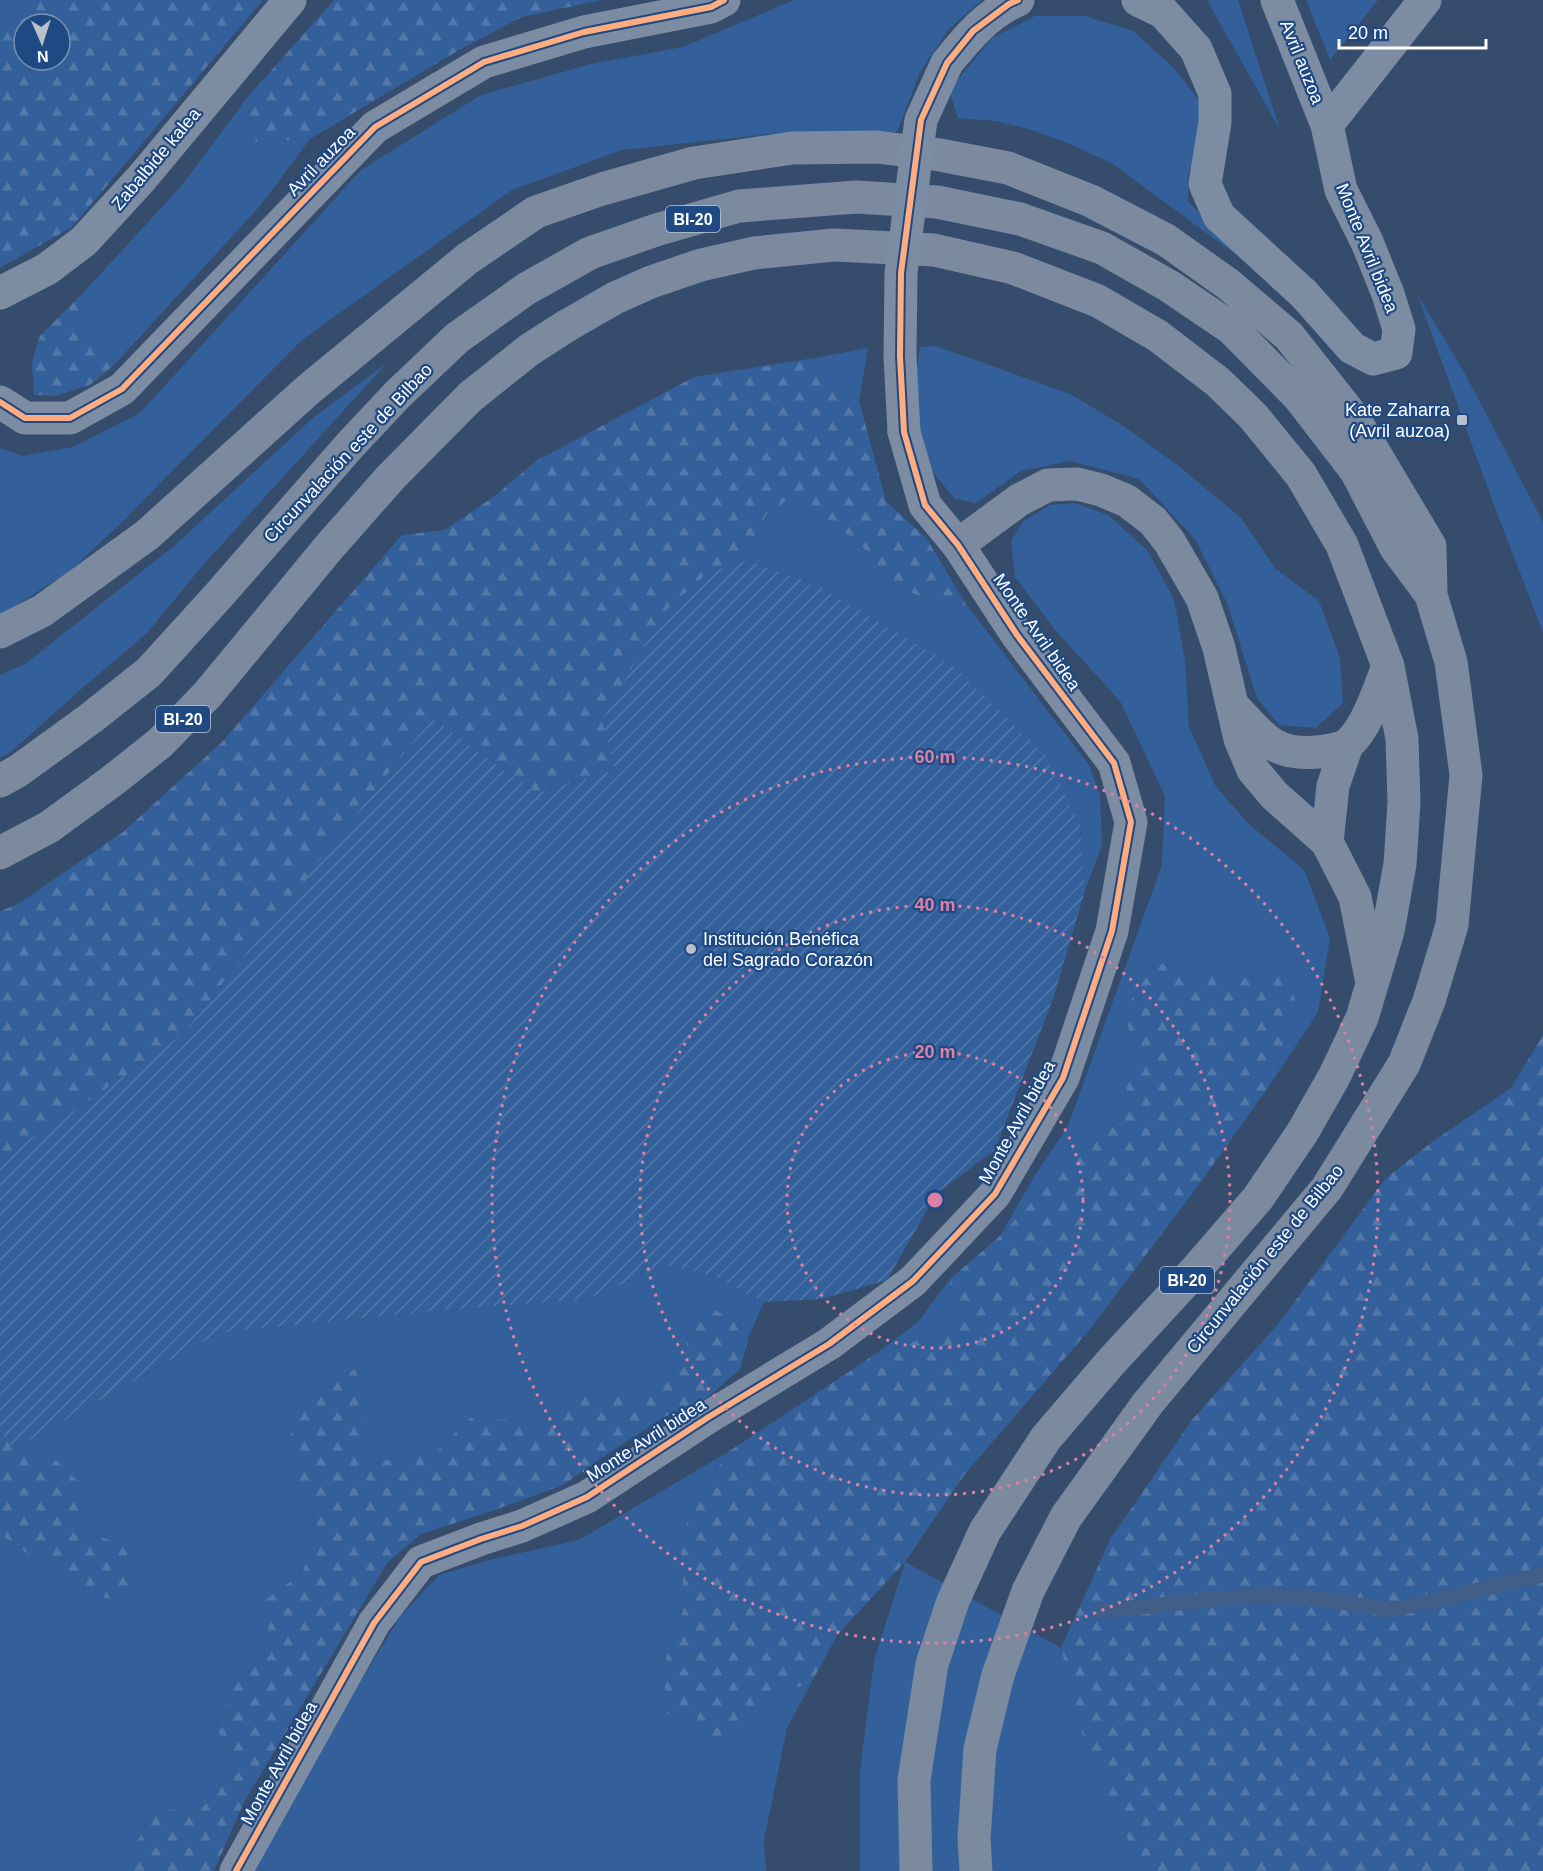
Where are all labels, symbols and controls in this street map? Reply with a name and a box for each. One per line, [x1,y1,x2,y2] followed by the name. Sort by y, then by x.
[12,12,72,72] north arrow
[1339,12,1486,50] scale bar
[1276,17,1328,108] street label: Avril auzoa
[1348,23,1388,43] text: 20 m
[37,48,49,65] text: N
[107,103,205,214] street label: Zabalbide kalea
[283,121,360,200] street label: Avril auzoa
[1332,180,1402,317] street label: Monte Avril bidea
[666,206,720,232] road number: BI-20
[260,359,436,547] street label: Circunvalación este de Bilbao
[1345,400,1451,441] place label: Kate Zaharra (Avril auzoa)
[1455,413,1469,427] marker: Kate Zaharra (Avril auzoa)
[989,570,1085,695] street label: Monte Avril bidea
[156,706,210,732] road number: BI-20
[914,747,956,767] text: 60 m
[914,895,956,915] text: 40 m
[703,929,873,970] place label: Institución Benéfica del Sagrado Corazón
[684,942,698,956] marker: Institución Benéfica del Sagrado Corazón
[914,1042,956,1062] text: 20 m
[975,1056,1060,1187] street label: Monte Avril bidea
[1183,1161,1347,1357] street label: Circunvalación este de Bilbao
[925,1190,945,1210] centre of rings
[1160,1267,1214,1293] road number: BI-20
[583,1394,710,1486] street label: Monte Avril bidea
[237,1697,322,1828] street label: Monte Avril bidea

